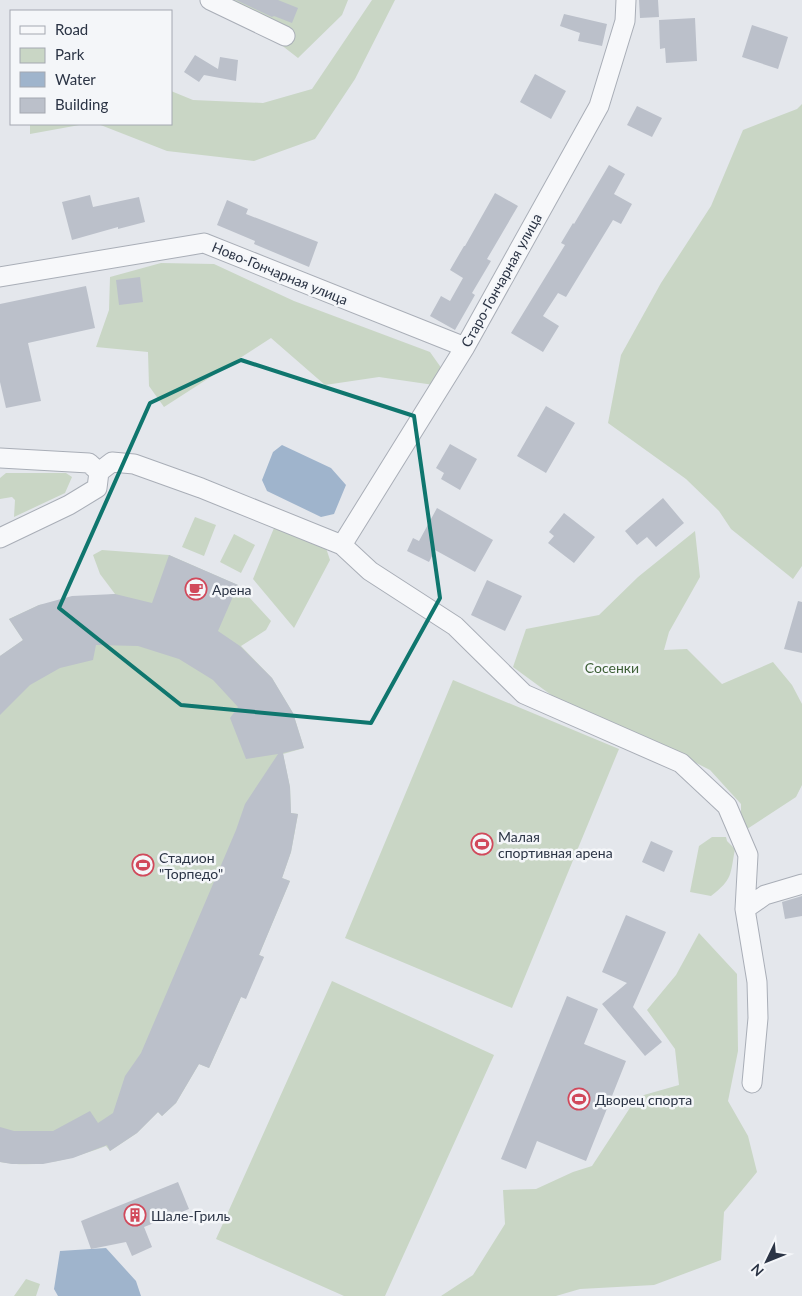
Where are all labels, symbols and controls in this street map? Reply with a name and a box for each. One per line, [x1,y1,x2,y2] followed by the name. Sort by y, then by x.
[10,10,172,125] legend
[55,20,88,38] text: Road
[55,45,85,63] text: Park
[55,70,96,88] text: Water
[55,95,108,113] text: Building
[457,210,545,350] street label: Старо-Гончарная улица
[210,238,350,308] street label: Ново-Гончарная улица
[184,577,208,601] cafe icon: Арена
[212,581,252,598] place label: Арена
[585,659,639,676] park label: Сосенки
[498,828,613,861] place label: Малая спортивная арена
[470,832,494,856] sports icon: Малая спортивная арена
[159,849,223,882] place label: Стадион "Торпедо"
[131,853,155,877] sports icon: Стадион "Торпедо"
[567,1087,591,1111] sports icon: Дворец спорта
[595,1091,692,1108] place label: Дворец спорта
[123,1203,147,1227] building icon: Шале-Гриль
[151,1207,231,1224] place label: Шале-Гриль
[742,1236,792,1286] north arrow
[747,1260,767,1280] text: N

